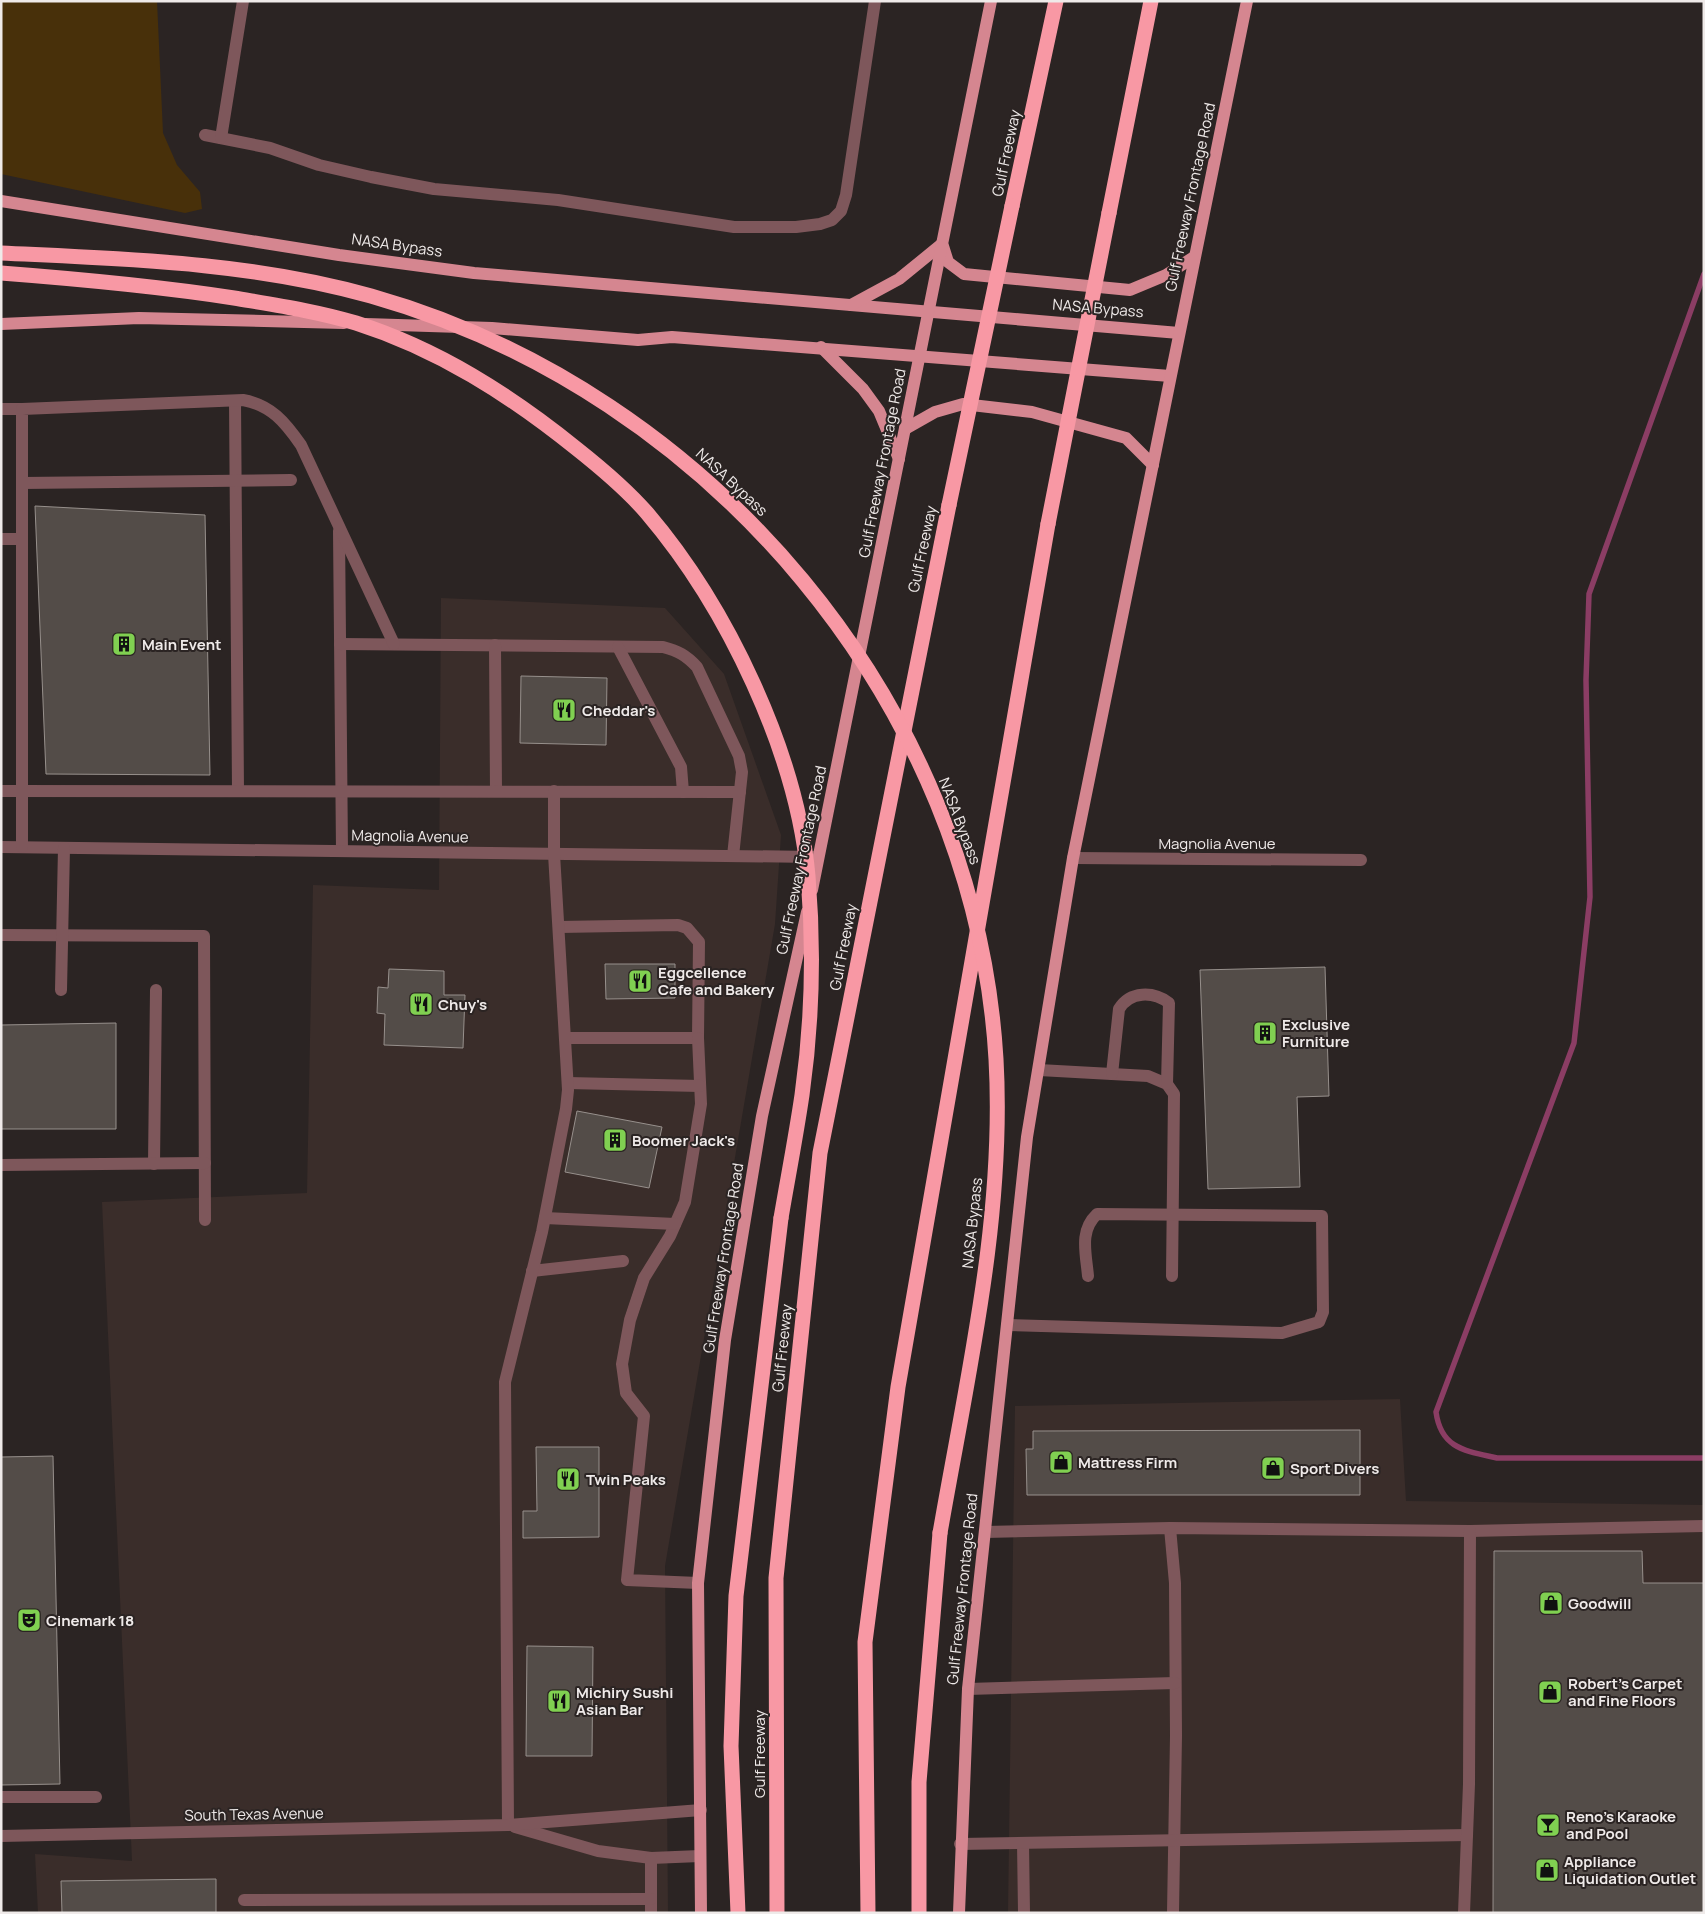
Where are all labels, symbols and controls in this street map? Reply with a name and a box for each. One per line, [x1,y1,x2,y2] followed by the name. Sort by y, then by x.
[1160,101,1220,293] street label: Gulf Freeway Frontage Road
[987,108,1025,198] street label: Gulf Freeway
[350,228,444,262] street label: NASA Bypass
[1052,294,1145,322] street label: NASA Bypass
[853,367,911,559] street label: Gulf Freeway Frontage Road
[691,443,773,521] street label: NASA Bypass
[903,504,941,594] street label: Gulf Freeway
[111,631,137,657] building icon: Main Event
[142,634,222,655] place label: Main Event
[551,697,577,723] restaurant icon: Cheddar's
[582,700,655,721] place label: Cheddar's
[771,764,831,956] street label: Gulf Freeway Frontage Road
[934,775,986,867] street label: NASA Bypass
[351,824,469,848] street label: Magnolia Avenue
[1158,833,1276,854] street label: Magnolia Avenue
[824,902,862,992] street label: Gulf Freeway
[658,962,775,1000] place label: Eggcellence Cafe and Bakery
[627,968,653,994] restaurant icon: Eggcellence Cafe and Bakery
[408,991,434,1017] restaurant icon: Chuy's
[438,994,487,1015] place label: Chuy's
[1282,1014,1350,1052] place label: Exclusive Furniture
[1252,1020,1278,1046] building icon: Exclusive Furniture
[602,1127,628,1153] building icon: Boomer Jack's
[632,1130,735,1151] place label: Boomer Jack's
[698,1161,748,1355] street label: Gulf Freeway Frontage Road
[957,1176,987,1269] street label: NASA Bypass
[767,1303,797,1393] street label: Gulf Freeway
[1048,1449,1074,1475] shop icon: Mattress Firm
[1078,1452,1177,1473] place label: Mattress Firm
[1260,1455,1286,1481] shop icon: Sport Divers
[1290,1458,1379,1479] place label: Sport Divers
[555,1466,581,1492] restaurant icon: Twin Peaks
[586,1469,666,1490] place label: Twin Peaks
[942,1492,982,1686] street label: Gulf Freeway Frontage Road
[1538,1590,1564,1616] shop icon: Goodwill
[1568,1593,1631,1614] place label: Goodwill
[16,1607,42,1633] theatre icon: Cinemark 18
[46,1610,134,1631] place label: Cinemark 18
[1568,1673,1683,1711] place label: Robert's Carpet and Fine Floors
[1537,1679,1563,1705] shop icon: Robert's Carpet and Fine Floors
[576,1682,673,1720] place label: Michiry Sushi Asian Bar
[546,1688,572,1714] restaurant icon: Michiry Sushi Asian Bar
[749,1710,770,1798] street label: Gulf Freeway
[184,1802,324,1826] street label: South Texas Avenue
[1566,1806,1676,1844] place label: Reno's Karaoke and Pool
[1535,1812,1561,1838] bar icon: Reno's Karaoke and Pool
[1564,1851,1696,1889] place label: Appliance Liquidation Outlet
[1534,1857,1560,1883] shop icon: Appliance Liquidation Outlet

